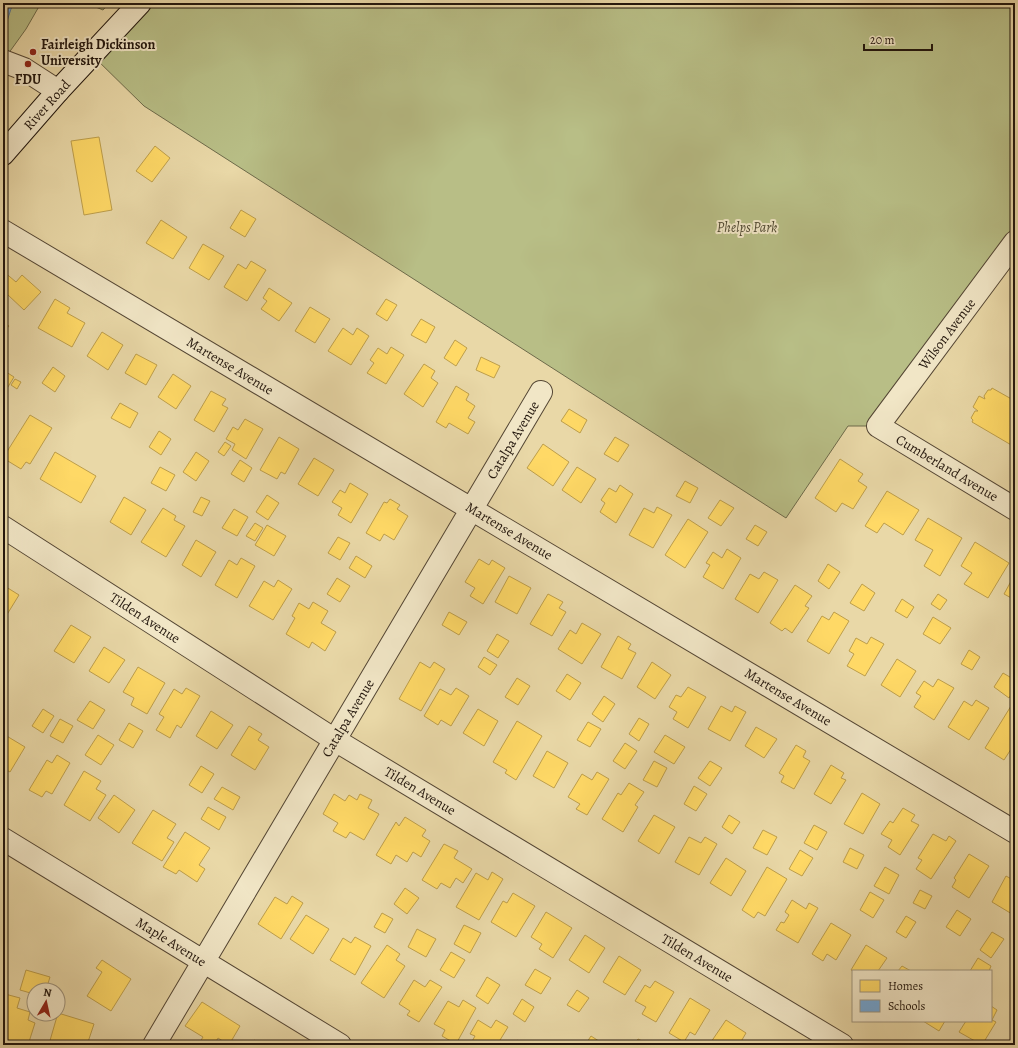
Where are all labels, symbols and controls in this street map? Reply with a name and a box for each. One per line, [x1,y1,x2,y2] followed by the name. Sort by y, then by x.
[864,26,932,52] scale bar
[870,32,894,48] text: 20 m
[41,35,156,70] place label: Fairleigh Dickinson University
[28,47,38,57] marker: Fairleigh Dickinson University
[23,59,33,69] marker: FDU
[15,70,41,89] place label: FDU
[19,75,75,134] street label: River Road
[717,218,777,237] park label: Phelps Park
[913,295,980,374] street label: Wilson Avenue
[183,332,277,400] street label: Martense Avenue
[482,397,544,483] street label: Catalpa Avenue
[892,430,1002,506] street label: Cumberland Avenue
[462,497,556,565] street label: Martense Avenue
[106,588,184,648] street label: Tilden Avenue
[741,663,835,731] street label: Martense Avenue
[317,675,379,761] street label: Catalpa Avenue
[381,762,459,820] street label: Tilden Avenue
[132,913,210,971] street label: Maple Avenue
[658,929,736,987] street label: Tilden Avenue
[852,970,992,1022] legend
[888,978,923,994] text: Homes
[26,982,66,1022] north arrow
[42,985,53,1001] text: N
[888,998,925,1014] text: Schools

